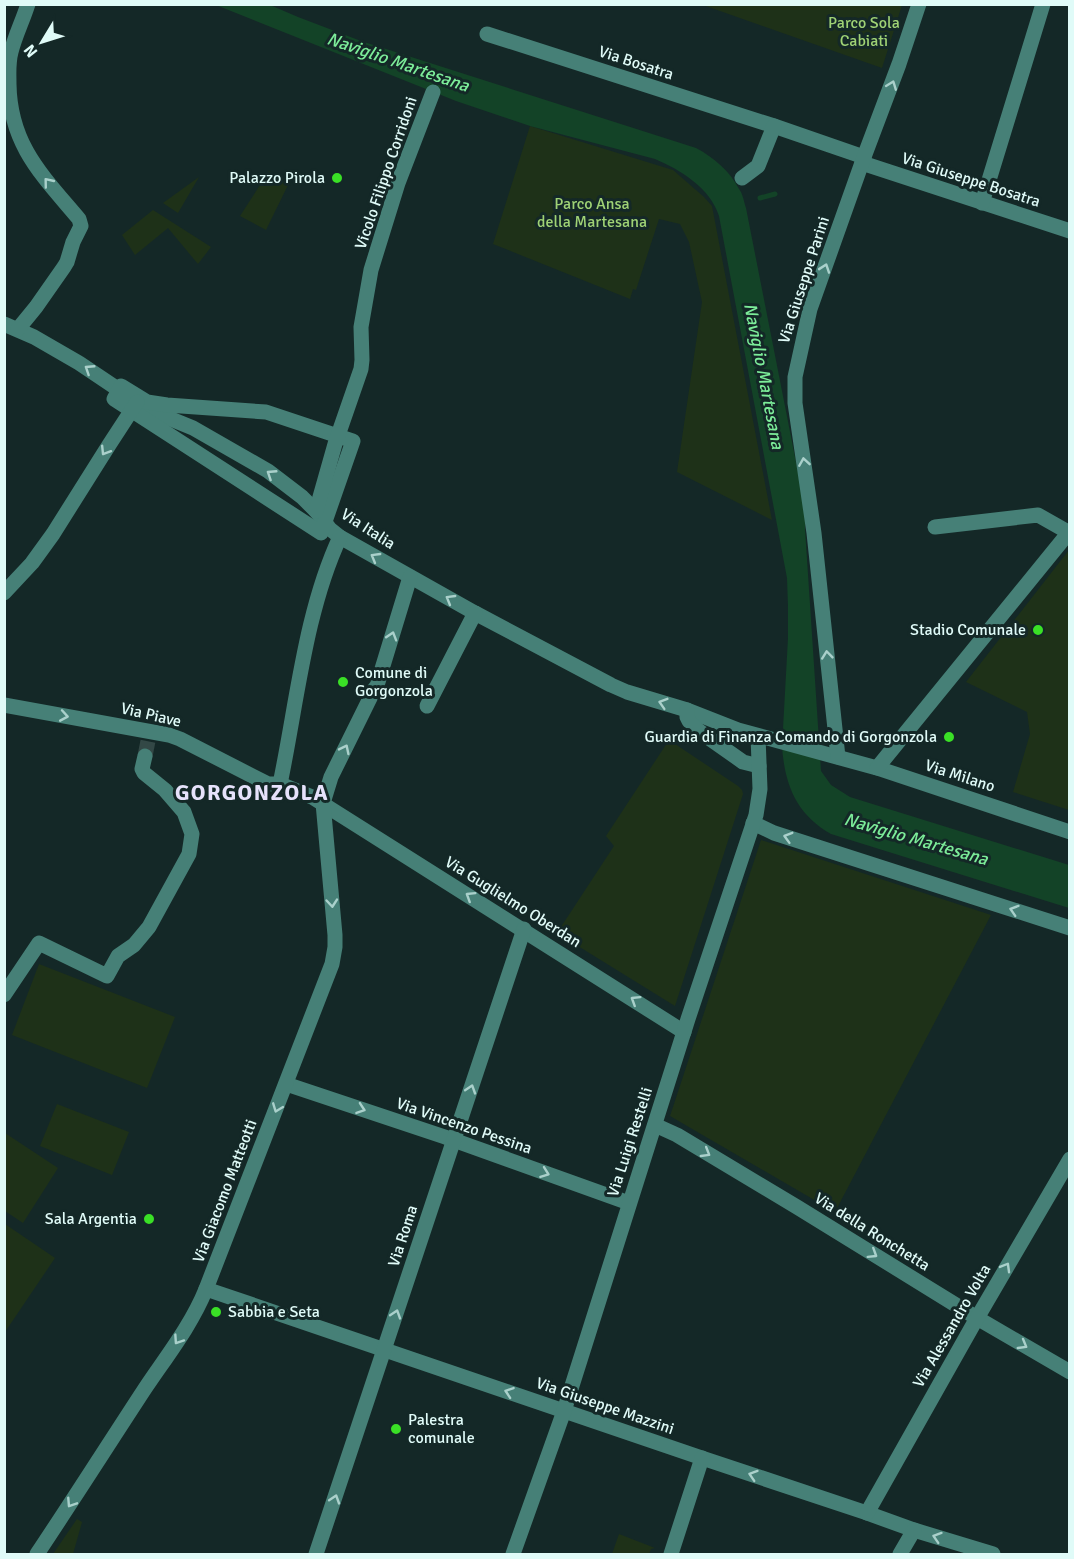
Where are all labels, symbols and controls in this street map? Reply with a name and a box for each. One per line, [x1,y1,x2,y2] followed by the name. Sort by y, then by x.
[12,12,72,72] north arrow
[828,13,900,51] park label: Parco Sola Cabiati
[324,27,473,97] water label: Naviglio Martesana
[20,40,42,61] text: N
[596,42,676,84] street label: Via Bosatra
[884,80,897,91] one-way arrow
[350,94,422,252] street label: Vicolo Filippo Corridoni
[899,148,1043,212] street label: Via Giuseppe Bosatra
[229,168,325,188] place label: Palazzo Pirola
[330,171,344,185] marker: Palazzo Pirola
[45,178,56,189] one-way arrow
[537,194,647,232] park label: Parco Ansa della Martesana
[774,214,834,346] street label: Via Giuseppe Parini
[817,263,830,274] one-way arrow
[739,301,789,452] water label: Naviglio Martesana
[85,365,95,377] one-way arrow
[101,444,112,455] one-way arrow
[798,457,810,466] one-way arrow
[267,470,278,481] one-way arrow
[337,504,399,554] street label: Via Italia
[371,552,381,564] one-way arrow
[446,595,456,606] one-way arrow
[910,620,1026,640] place label: Stadio Comunale
[1031,623,1045,637] marker: Stadio Comunale
[385,631,397,642] one-way arrow
[821,651,834,660] one-way arrow
[355,663,433,701] place label: Comune di Gorgonzola
[336,675,350,689] marker: Comune di Gorgonzola
[119,698,183,732] street label: Via Piave
[658,698,669,710] one-way arrow
[58,709,68,722] one-way arrow
[644,727,937,747] place label: Guardia di Finanza Comando di Gorgonzola
[942,730,956,744] marker: Guardia di Finanza Comando di Gorgonzola
[338,744,350,755] one-way arrow
[923,755,997,797] street label: Via Milano
[175,779,329,806] district label: GORGONZOLA
[842,808,991,870] water label: Naviglio Martesana
[783,832,794,844] one-way arrow
[441,852,585,952] street label: Via Guglielmo Oberdan
[466,891,476,903] one-way arrow
[326,898,339,907] one-way arrow
[1009,904,1020,917] one-way arrow
[631,995,641,1007] one-way arrow
[464,1084,476,1095] one-way arrow
[603,1085,657,1199] street label: Via Luigi Restelli
[394,1093,534,1159] street label: Via Vincenzo Pessina
[271,1102,284,1113] one-way arrow
[355,1102,366,1115] one-way arrow
[188,1116,262,1266] street label: Via Giacomo Matteotti
[700,1145,711,1157] one-way arrow
[539,1166,550,1179] one-way arrow
[810,1188,934,1276] street label: Via della Ronchetta
[384,1203,422,1269] street label: Via Roma
[45,1209,137,1229] place label: Sala Argentia
[142,1212,156,1226] marker: Sala Argentia
[867,1246,877,1258] one-way arrow
[909,1261,995,1391] street label: Via Alessandro Volta
[999,1263,1011,1273] one-way arrow
[228,1302,320,1322] place label: Sabbia e Seta
[209,1305,223,1319] marker: Sabbia e Seta
[389,1309,401,1320] one-way arrow
[174,1334,185,1345] one-way arrow
[1017,1337,1027,1349] one-way arrow
[533,1373,677,1439] street label: Via Giuseppe Mazzini
[504,1387,515,1399] one-way arrow
[408,1410,475,1448] place label: Palestra comunale
[389,1422,403,1436] marker: Palestra comunale
[748,1470,759,1482] one-way arrow
[327,1494,340,1505] one-way arrow
[66,1497,78,1507] one-way arrow
[932,1532,943,1544] one-way arrow

